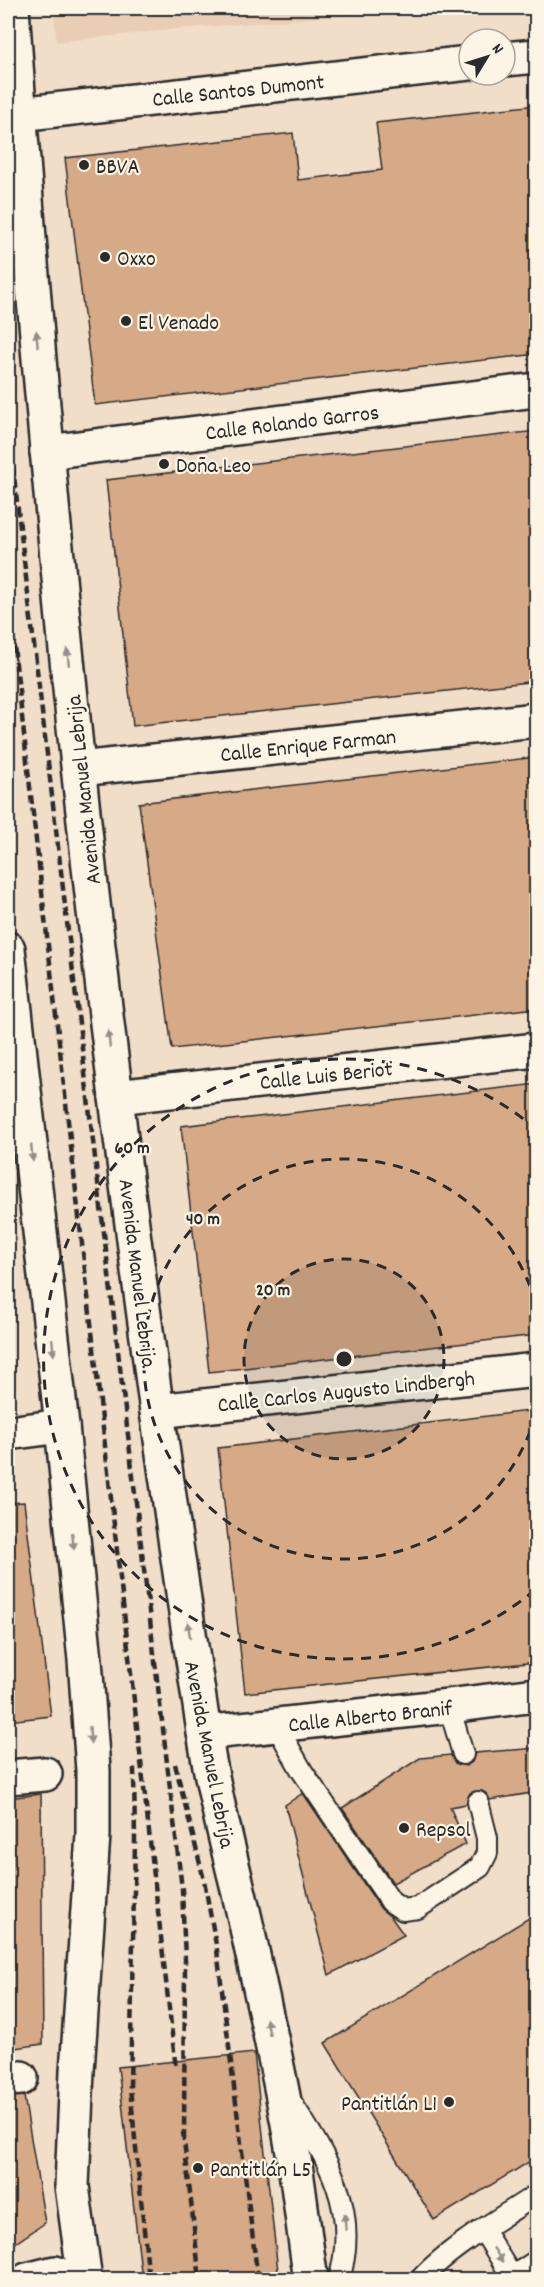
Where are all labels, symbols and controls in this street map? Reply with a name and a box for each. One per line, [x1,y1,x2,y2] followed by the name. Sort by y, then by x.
[457,27,517,87] north arrow
[485,39,508,60] text: N
[151,68,326,117] street label: Calle Santos Dumont
[96,153,139,184] place label: BBVA
[77,158,91,172] marker: BBVA
[117,245,156,276] place label: Oxxo
[98,250,112,264] marker: Oxxo
[138,309,219,340] place label: El Venado
[119,314,133,328] marker: El Venado
[33,329,42,348] one-way arrow
[204,398,381,450] street label: Calle Rolando Garros
[176,452,251,483] place label: Doña Leo
[157,457,171,471] marker: Doña Leo
[63,648,73,667] one-way arrow
[60,693,111,886] street label: Avenida Manuel Lebrija
[219,723,398,772] street label: Calle Enrique Farman
[104,1030,114,1049] one-way arrow
[258,1055,394,1100] street label: Calle Luis Beriot
[114,1137,150,1162] text: 60 m
[27,1143,37,1162] one-way arrow
[109,1177,163,1370] street label: Avenida Manuel Lebrija
[186,1208,220,1233] text: 40 m
[256,1279,290,1304] text: 20 m
[48,1337,58,1356] one-way arrow
[334,1349,354,1369] centre of rings
[216,1365,477,1422] street label: Calle Carlos Augusto Lindbergh
[68,1531,78,1550] one-way arrow
[184,1621,193,1640] one-way arrow
[174,1658,241,1852] street label: Avenida Manuel Lebrija
[287,1694,455,1743] street label: Calle Alberto Branif
[86,1725,95,1744] one-way arrow
[416,1816,471,1847] place label: Repsol
[397,1821,411,1835] marker: Repsol
[262,2018,272,2037] one-way arrow
[341,2090,437,2121] place label: Pantitlán L1
[442,2095,456,2109] marker: Pantitlán L1
[210,2156,311,2187] place label: Pantitlán L5
[191,2161,205,2175] marker: Pantitlán L5
[340,2212,350,2231] one-way arrow
[493,2247,504,2263] one-way arrow

